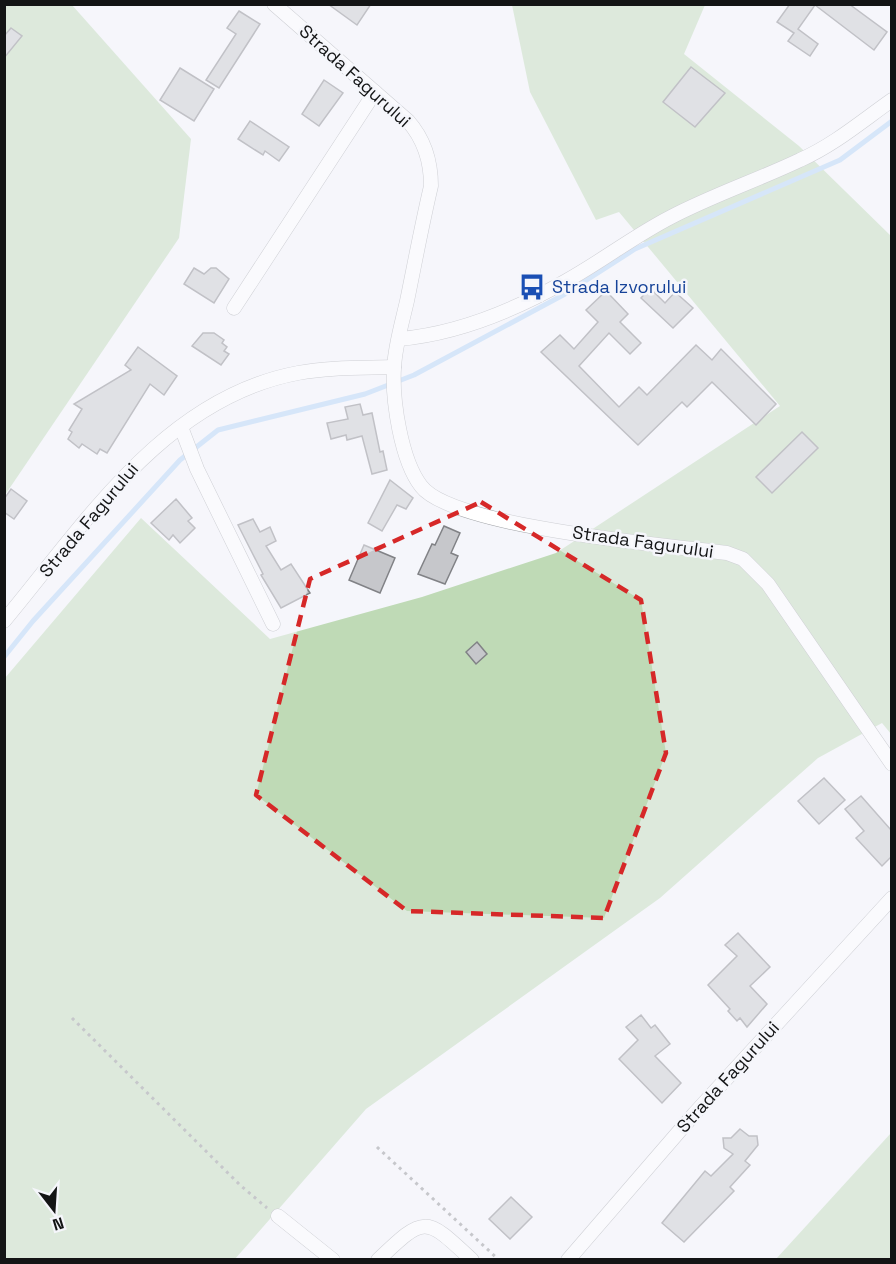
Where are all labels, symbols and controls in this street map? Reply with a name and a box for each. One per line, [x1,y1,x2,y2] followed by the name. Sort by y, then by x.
[295,19,416,132] street label: Strada Fagurului
[517,272,547,302] bus stop icon: Strada Izvorului
[552,275,686,298] place label: Strada Izvorului
[34,458,143,582] street label: Strada Fagurului
[571,520,715,563] street label: Strada Fagurului
[671,1016,784,1137] street label: Strada Fagurului
[24,1180,84,1240] north arrow
[50,1212,66,1235] text: N

